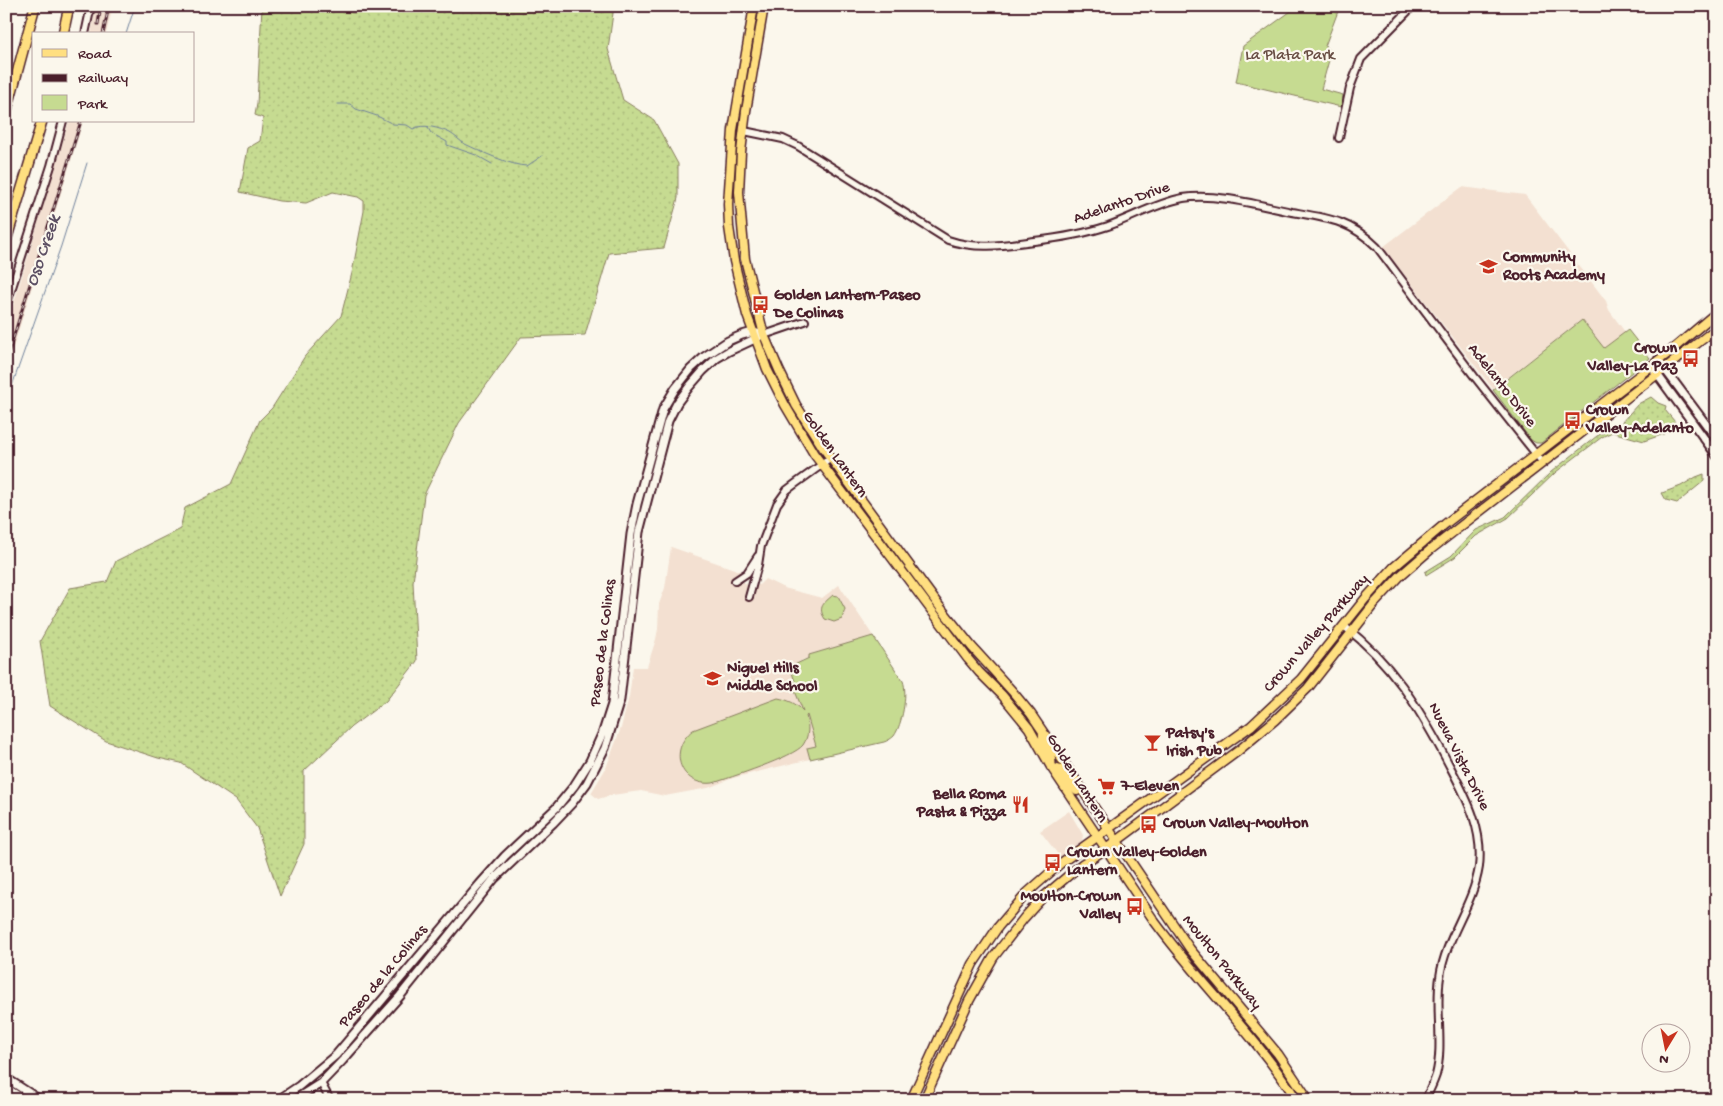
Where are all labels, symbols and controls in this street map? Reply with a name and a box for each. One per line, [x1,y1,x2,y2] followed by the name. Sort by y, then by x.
[32,32,195,122] legend
[78,46,112,64] text: Road
[1245,47,1337,66] park label: La Plata Park
[78,70,129,88] text: Railway
[77,96,108,114] text: Park
[1071,178,1173,229] street label: Adelanto Drive
[22,211,67,289] water label: Oso Creek
[1502,249,1605,286] place label: Community Roots Academy
[1479,257,1499,277] school or university icon: Community Roots Academy
[772,287,921,324] place label: Golden Lantern-Paseo De Colinas
[750,295,770,315] bus stop icon: Golden Lantern-Paseo De Colinas
[1587,340,1678,377] place label: Crown Valley-La Paz
[1463,341,1540,432] street label: Adelanto Drive
[1681,348,1701,368] bus stop icon: Crown Valley-La Paz
[1585,402,1695,439] place label: Crown Valley-Adelanto
[797,408,871,502] street label: Golden Lantern
[1562,410,1582,430] bus stop icon: Crown Valley-Adelanto
[1260,571,1374,697] street label: Crown Valley Parkway
[587,577,621,709] street label: Paseo de la Colinas
[727,660,818,697] place label: Niguel Hills Middle School
[703,668,723,688] school or university icon: Niguel Hills Middle School
[1423,700,1494,815] street label: Nueva Vista Drive
[1165,725,1223,762] place label: Patsy's Irish Pub
[1041,731,1111,827] street label: Golden Lantern
[1142,733,1162,753] bar icon: Patsy's Irish Pub
[1097,777,1117,797] supermarket icon: 7-Eleven
[1120,778,1179,797] place label: 7-Eleven
[916,786,1007,823] place label: Bella Roma Pasta & Pizza
[1010,794,1030,814] restaurant icon: Bella Roma Pasta & Pizza
[1139,814,1159,834] bus stop icon: Crown Valley-Moulton
[1162,815,1309,834] place label: Crown Valley-Moulton
[1066,844,1207,881] place label: Crown Valley-Golden Lantern
[1043,852,1063,872] bus stop icon: Crown Valley-Golden Lantern
[1020,888,1121,925] place label: Moulton-Crown Valley
[1125,896,1145,916] bus stop icon: Moulton-Crown Valley
[1177,912,1265,1014] street label: Moulton Parkway
[335,921,433,1033] street label: Paseo de la Colinas
[1640,1024,1690,1074] north arrow
[1658,1049,1670,1068] text: N

